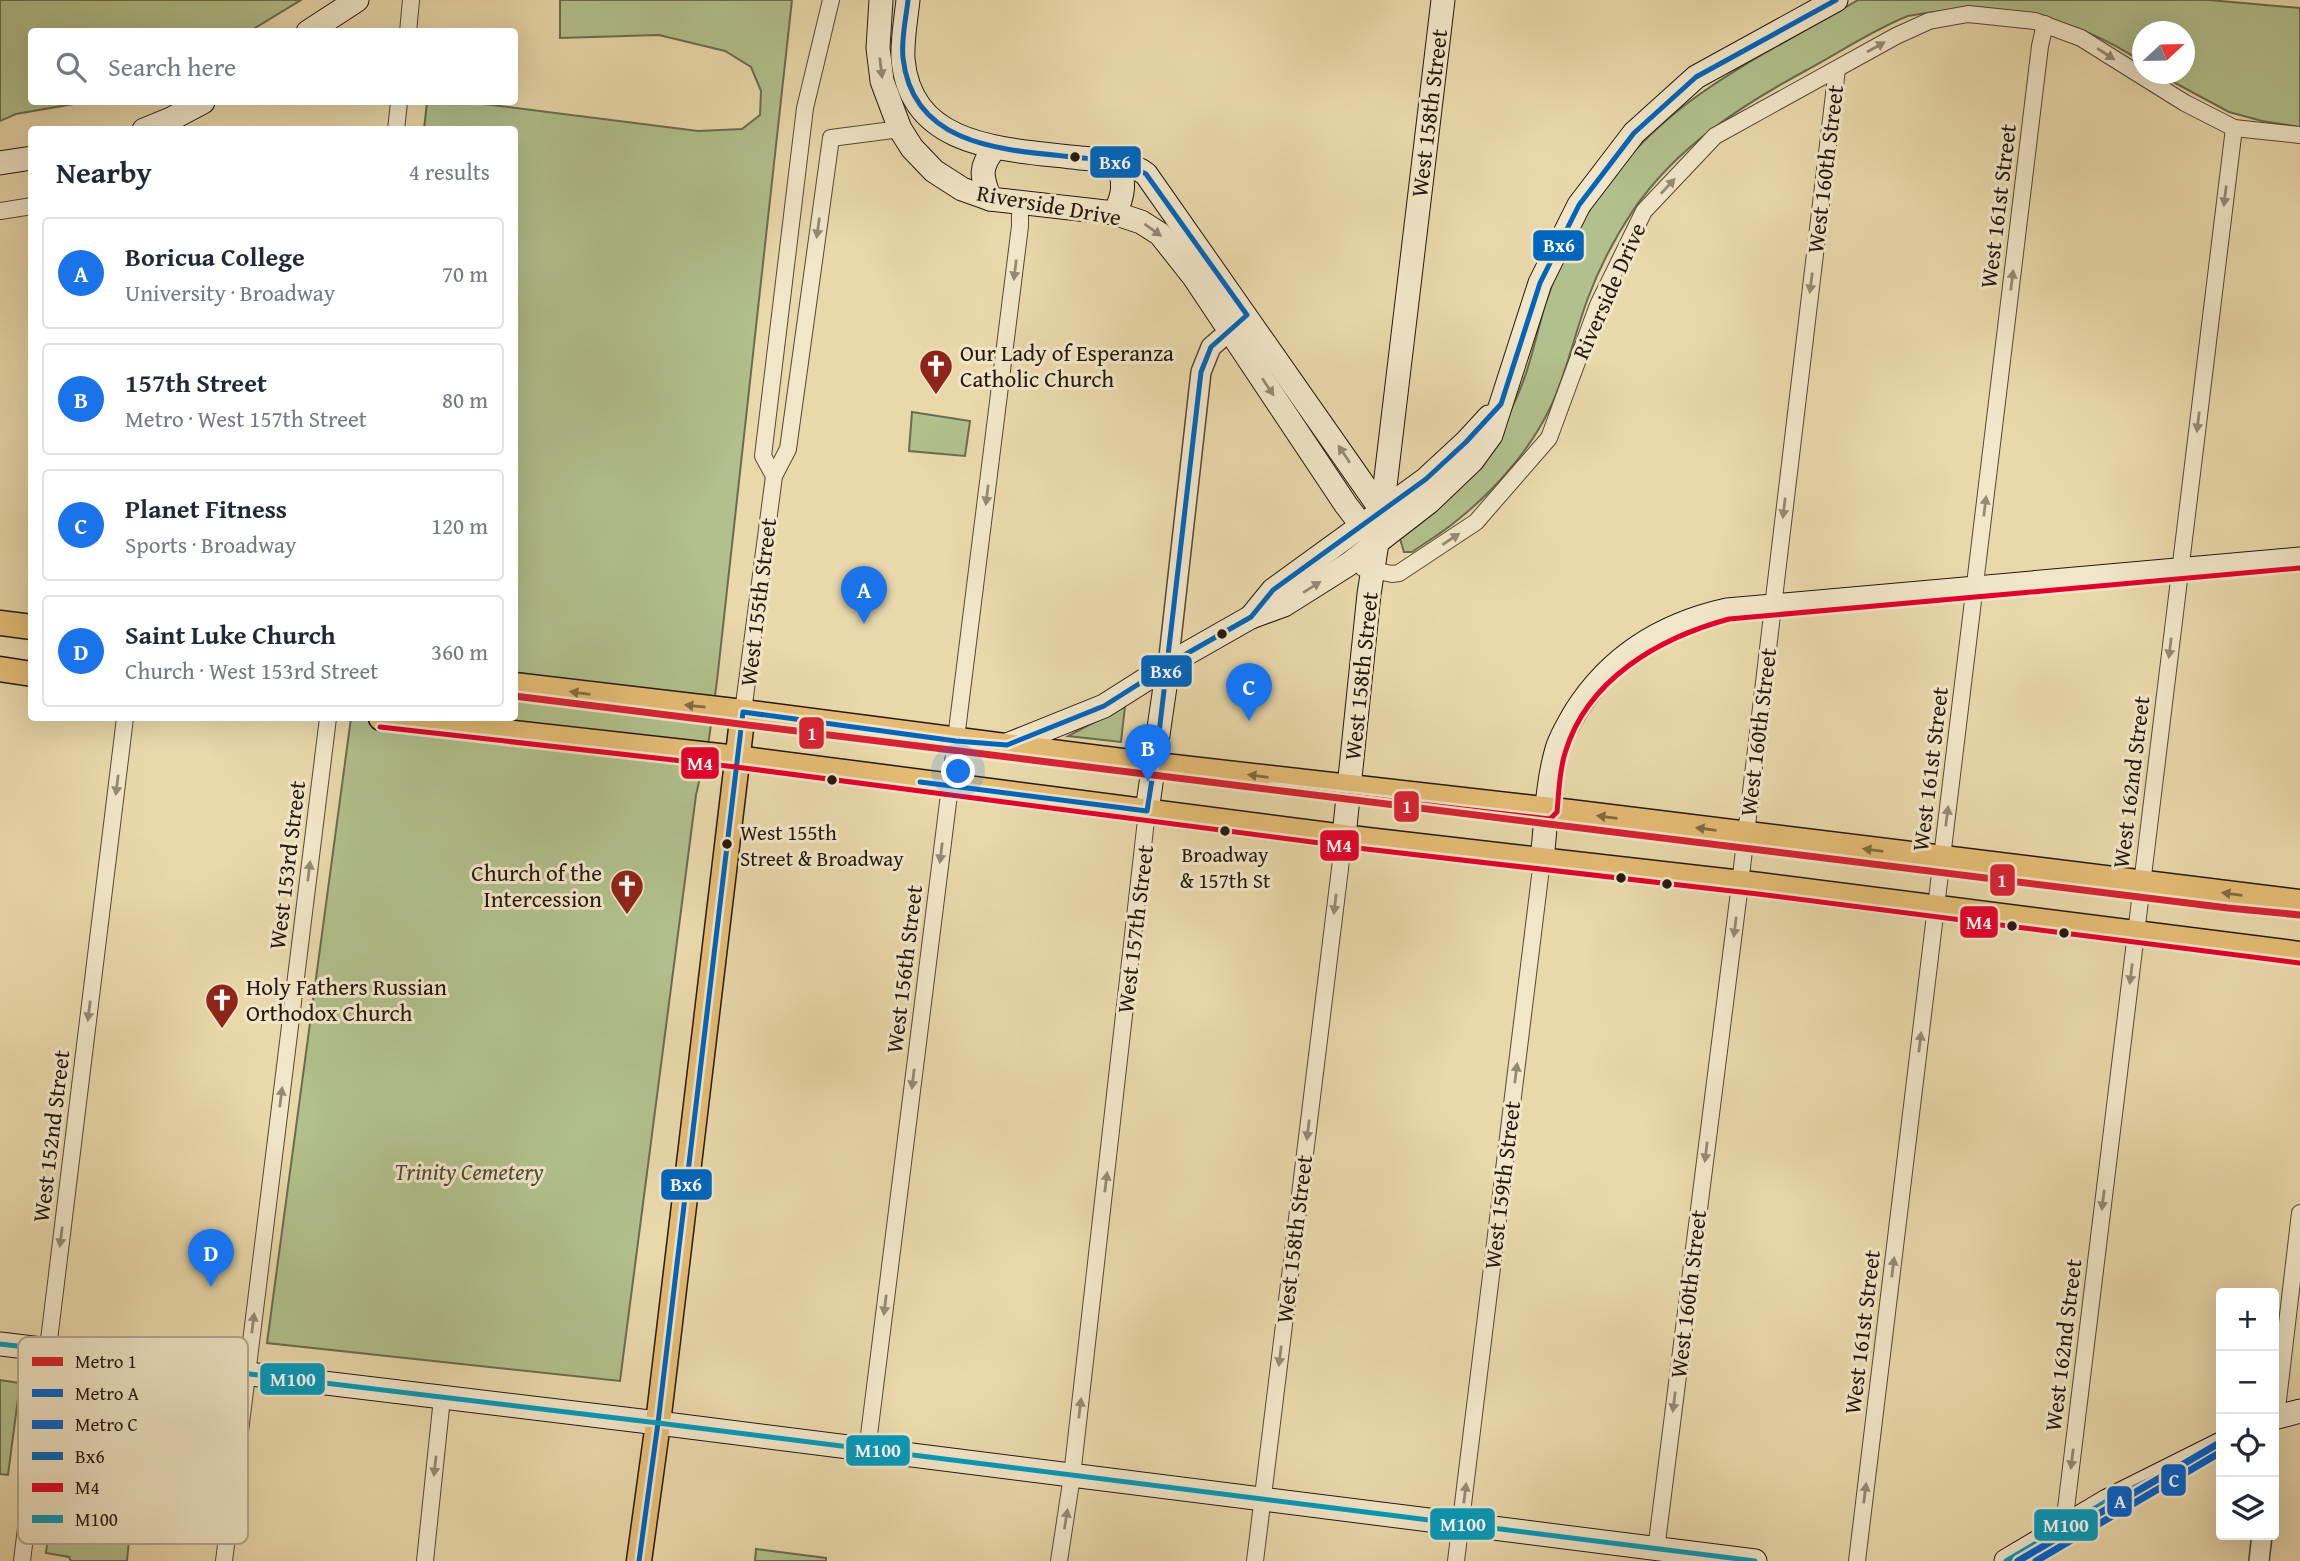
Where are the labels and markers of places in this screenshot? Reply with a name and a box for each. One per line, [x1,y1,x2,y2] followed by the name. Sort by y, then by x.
[1068,150,1082,164] unlabelled marker
[960,336,1174,395] place label: Our Lady of Esperanza Catholic Church
[917,347,955,396] church icon: Our Lady of Esperanza Catholic Church
[841,566,887,624] pin: A
[1215,627,1229,641] unlabelled marker
[1226,663,1272,721] pin: C
[1125,724,1171,782] pin: B
[825,773,839,787] unlabelled marker
[740,817,904,874] place label: West 155th Street & Broadway
[1218,824,1232,838] marker: Broadway & 157th St
[720,837,734,851] marker: West 155th Street & Broadway
[1180,839,1271,896] place label: Broadway & 157th St
[471,856,602,915] place label: Church of the Intercession
[608,867,646,916] church icon: Church of the Intercession
[1614,871,1628,885] unlabelled marker
[1660,877,1674,891] unlabelled marker
[2005,919,2019,933] unlabelled marker
[2057,926,2071,940] unlabelled marker
[246,970,447,1029] place label: Holy Fathers Russian Orthodox Church
[203,981,241,1030] church icon: Holy Fathers Russian Orthodox Church
[188,1229,234,1287] pin: D

